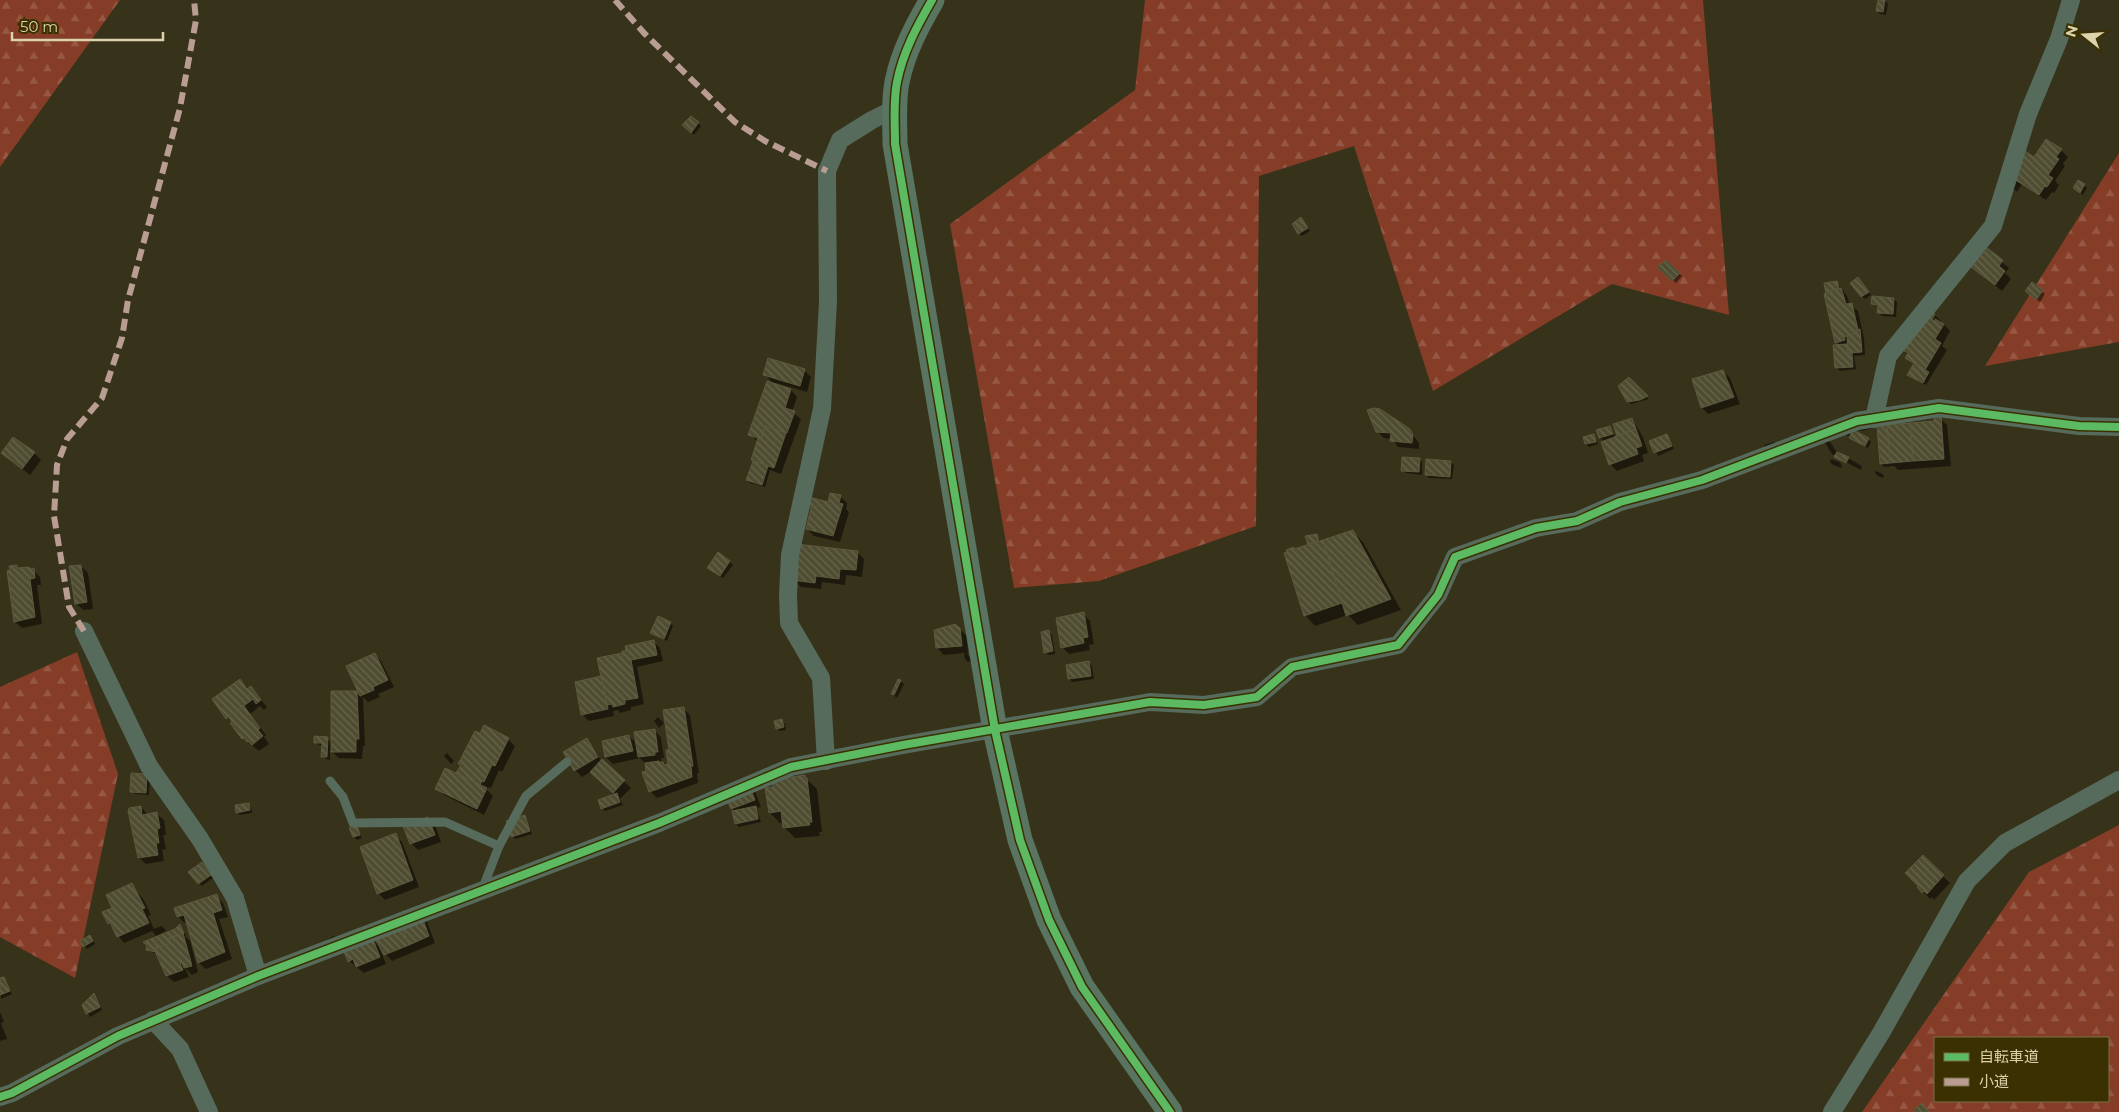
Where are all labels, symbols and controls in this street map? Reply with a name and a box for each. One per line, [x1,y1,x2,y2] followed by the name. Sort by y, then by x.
[12,10,164,42] scale bar
[2059,10,2109,60] north arrow
[20,17,58,36] text: 50 m
[2061,23,2082,39] text: N
[1934,1037,2109,1102] legend
[1979,1047,2039,1066] text: 自転車道
[1979,1072,2009,1091] text: 小道

